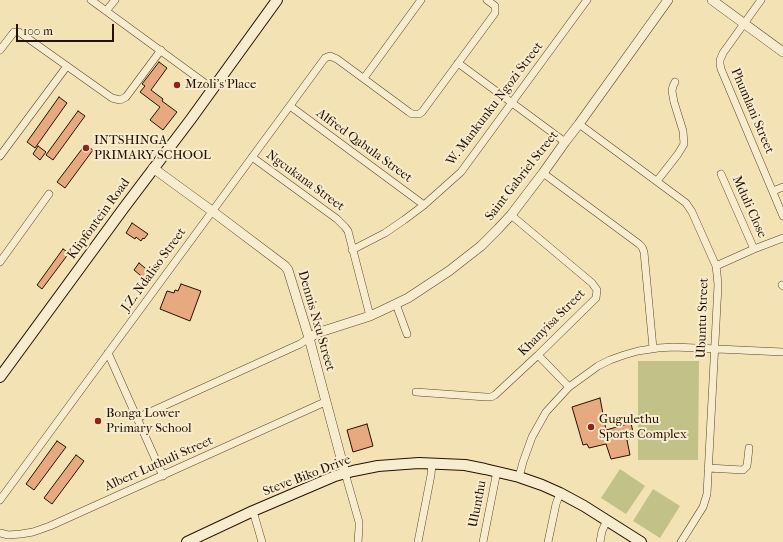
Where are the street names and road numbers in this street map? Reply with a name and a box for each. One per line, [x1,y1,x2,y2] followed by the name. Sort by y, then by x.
[443,39,547,169] street label: W. Mankunku Ngozi Street
[727,66,777,156] street label: Phumlani Street
[313,106,415,186] street label: Alfred Qabula Street
[482,128,562,224] street label: Saint Gabriel Street
[263,147,347,215] street label: Ngcukana Street
[728,173,770,241] street label: Mduli Close
[64,176,134,262] street label: Klipfontein Road
[118,225,190,315] street label: J.Z. Ndaliso Street
[294,269,338,373] street label: Dennis Nxu Street
[694,277,712,359] street label: Ubuntu Street
[515,286,589,360] street label: Khanyisa Street
[102,433,216,495] street label: Albert Luthuli Street
[261,452,353,500] street label: Steve Biko Drive
[466,479,490,529] street label: Ulunthu

